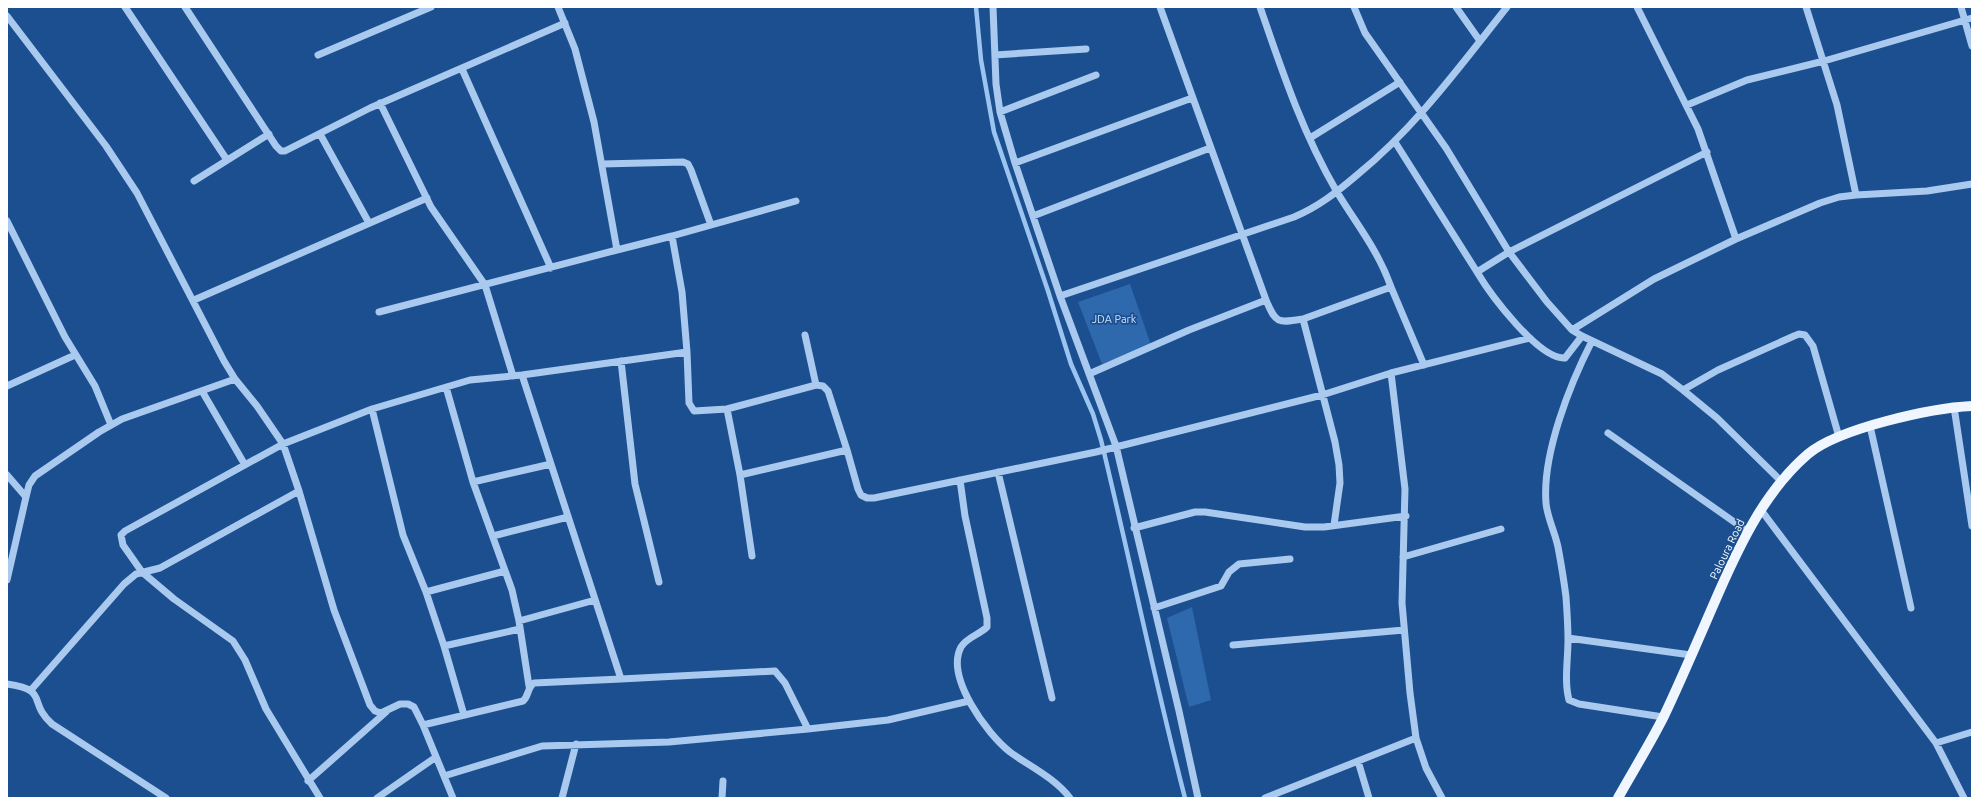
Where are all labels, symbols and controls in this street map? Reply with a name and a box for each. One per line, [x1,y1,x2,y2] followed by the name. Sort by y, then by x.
[1092,313,1137,325] park label: JDA Park
[1707,517,1747,581] street label: Paloura Road

